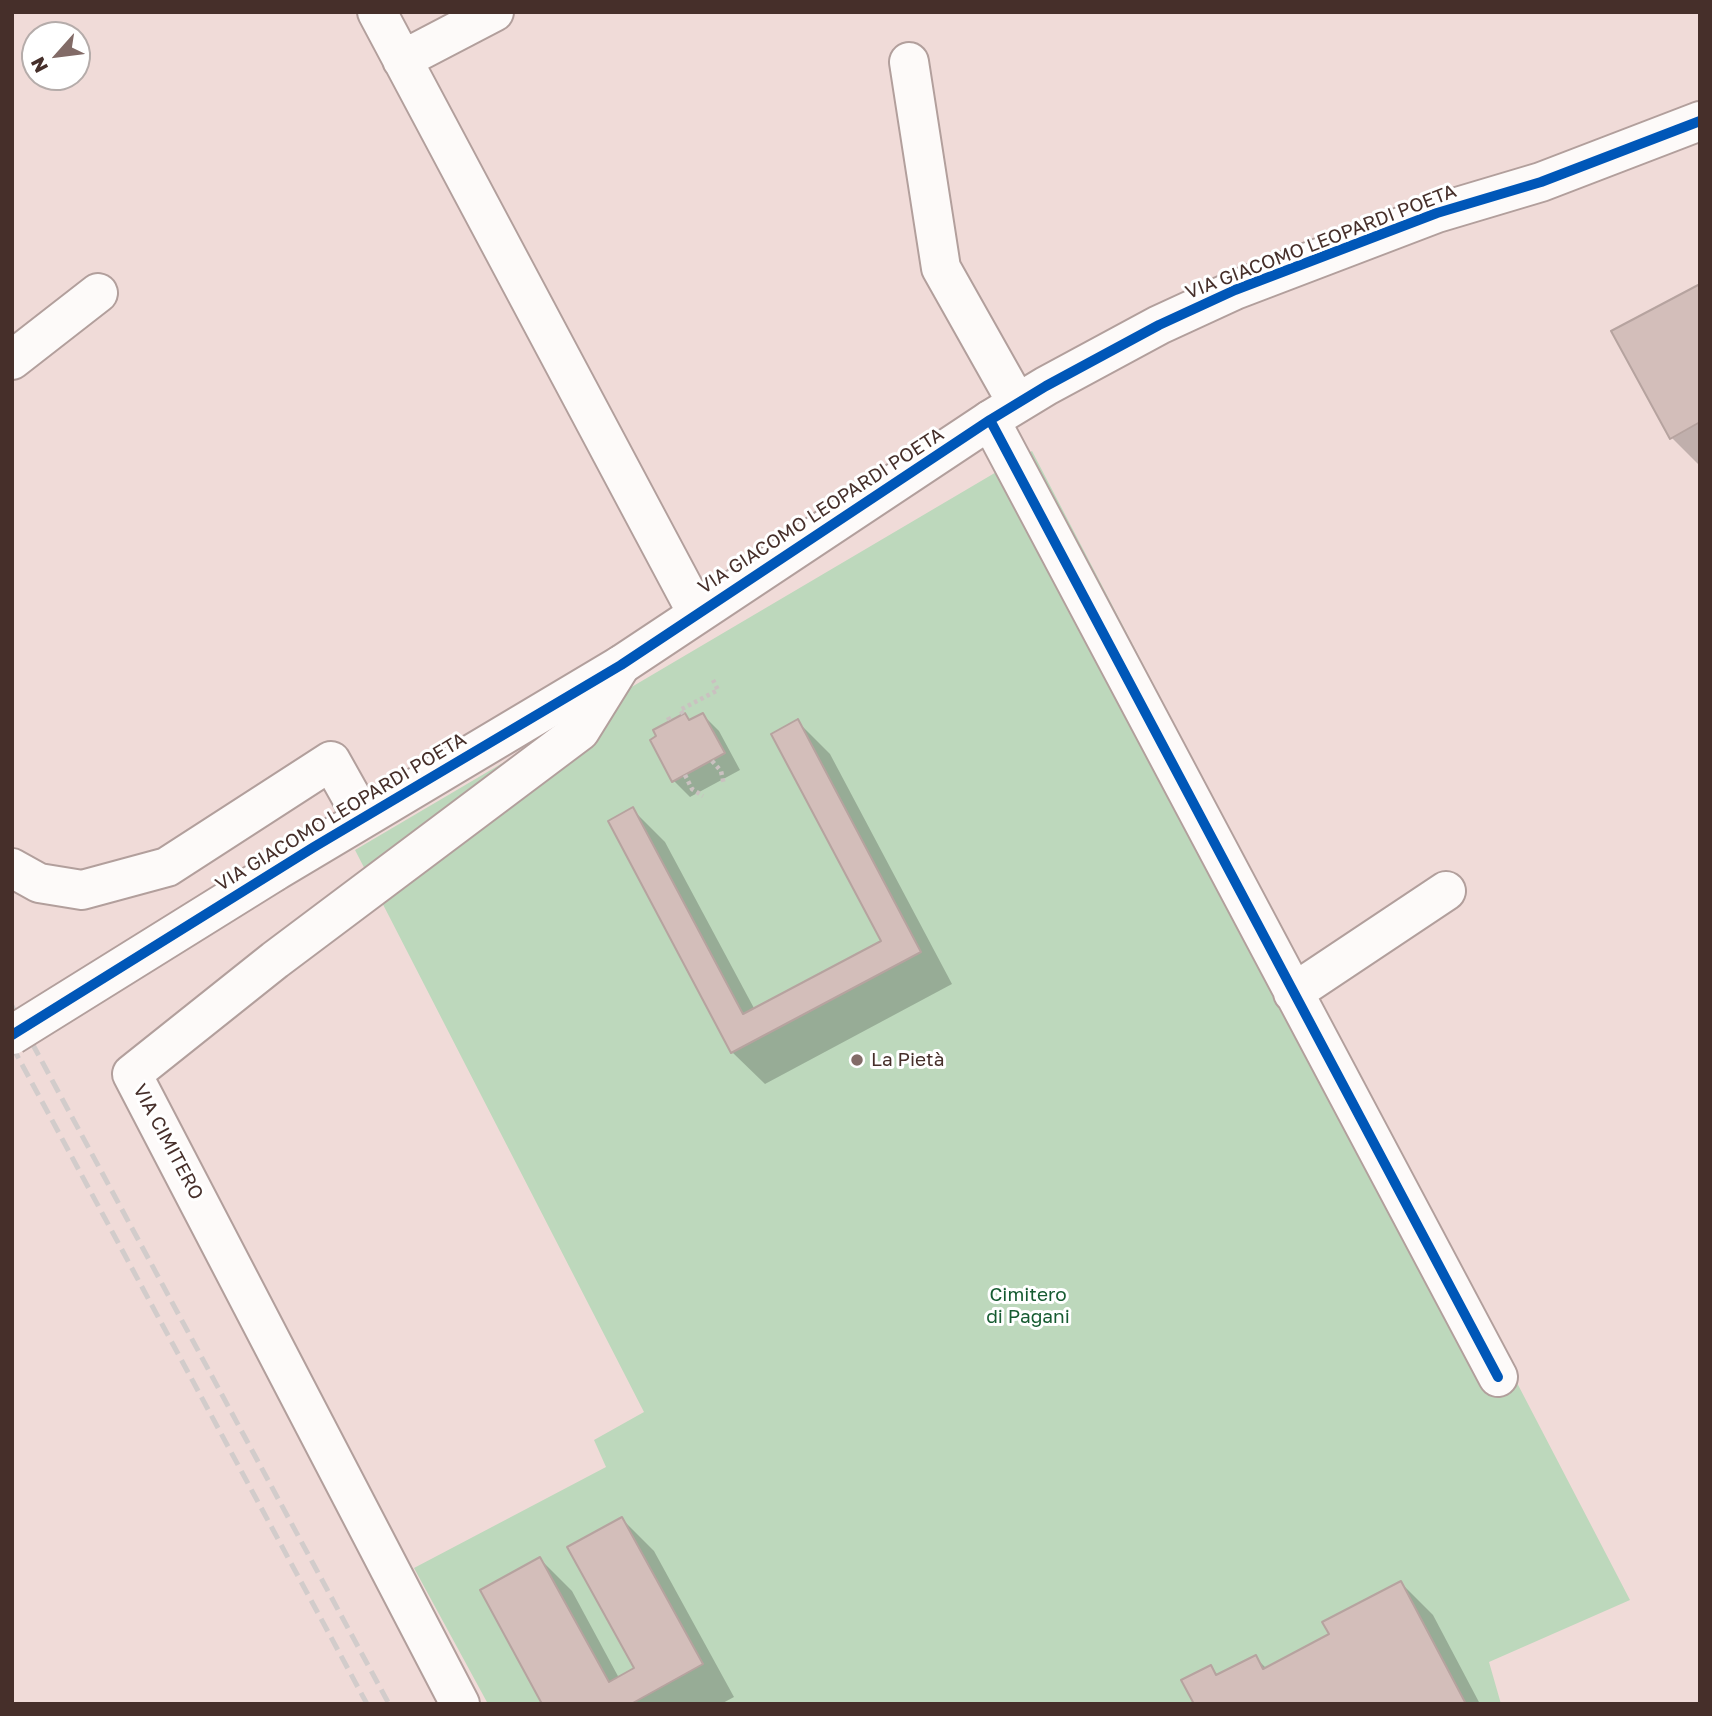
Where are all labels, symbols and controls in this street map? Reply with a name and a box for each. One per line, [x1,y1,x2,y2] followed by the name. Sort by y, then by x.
[21,21,91,91] north arrow
[25,53,52,77] text: N
[1182,180,1460,304] street label: VIA GIACOMO LEOPARDI POETA
[694,423,948,599] street label: VIA GIACOMO LEOPARDI POETA
[212,728,470,896] street label: VIA GIACOMO LEOPARDI POETA
[871,1049,944,1071] place label: La Pietà
[849,1052,865,1068] marker: La Pietà
[128,1080,208,1204] street label: VIA CIMITERO
[986,1284,1070,1328] park label: Cimitero di Pagani

